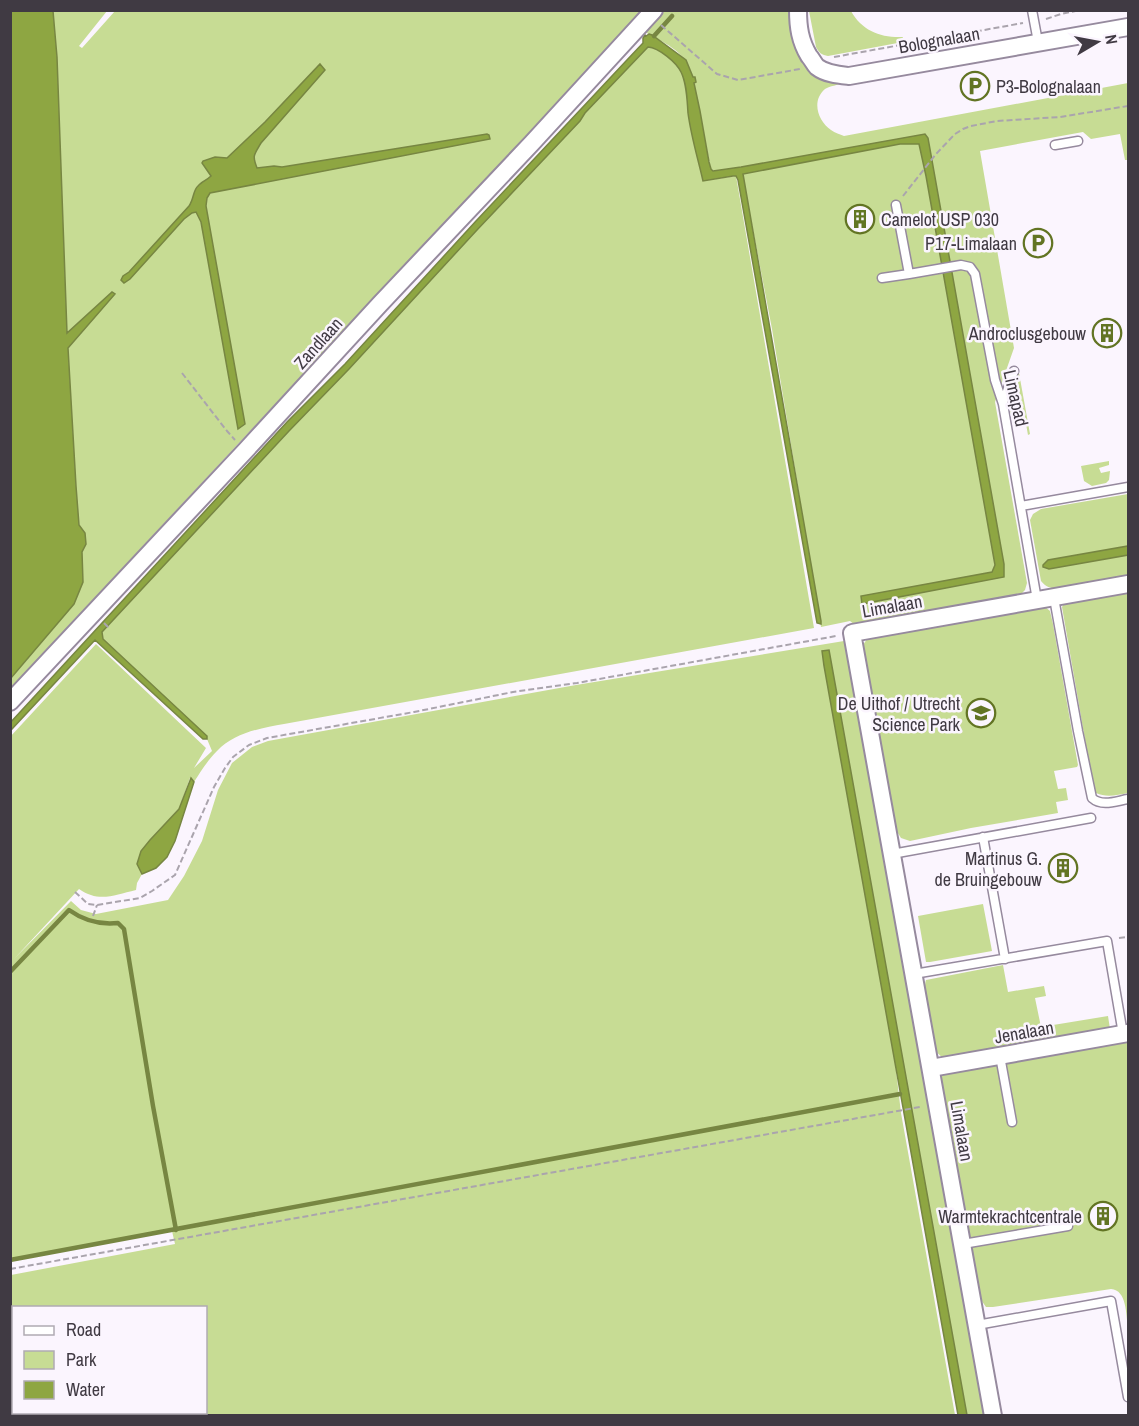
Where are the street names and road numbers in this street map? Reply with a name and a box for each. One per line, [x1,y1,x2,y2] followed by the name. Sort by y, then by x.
[896,21,982,59] street label: Bolognalaan
[288,312,348,374] street label: Zandlaan
[997,367,1035,429] street label: Limapad
[860,588,924,624] street label: Limalaan
[992,1014,1056,1050] street label: Jenalaan
[944,1099,980,1163] street label: Limalaan

